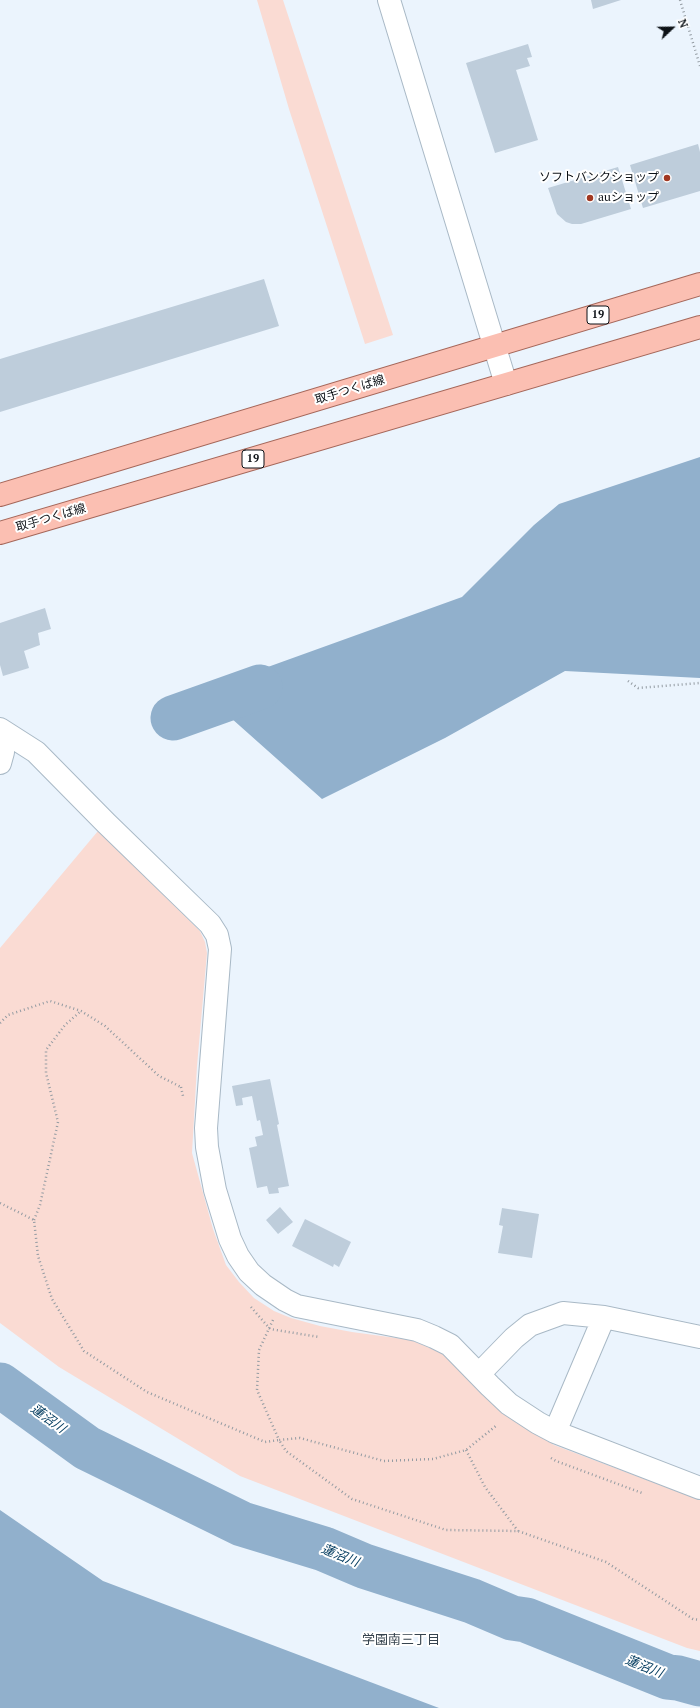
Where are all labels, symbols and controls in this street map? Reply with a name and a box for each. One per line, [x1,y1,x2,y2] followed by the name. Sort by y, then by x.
[652,8,692,48] north arrow
[675,17,691,30] text: N
[539,171,659,185] place label: ソフトバンクショップ
[662,173,672,183] marker: ソフトバンクショップ
[598,191,659,205] place label: auショップ
[585,193,595,203] marker: auショップ
[587,306,609,324] road number: 19
[313,373,387,407] street label: 取手つくば線
[242,450,264,468] road number: 19
[14,501,88,535] street label: 取手つくば線
[28,1401,68,1437] water label: 蓮沼川
[319,1541,361,1571] water label: 蓮沼川
[362,1632,440,1648] district label: 学園南三丁目
[623,1652,665,1682] water label: 蓮沼川

